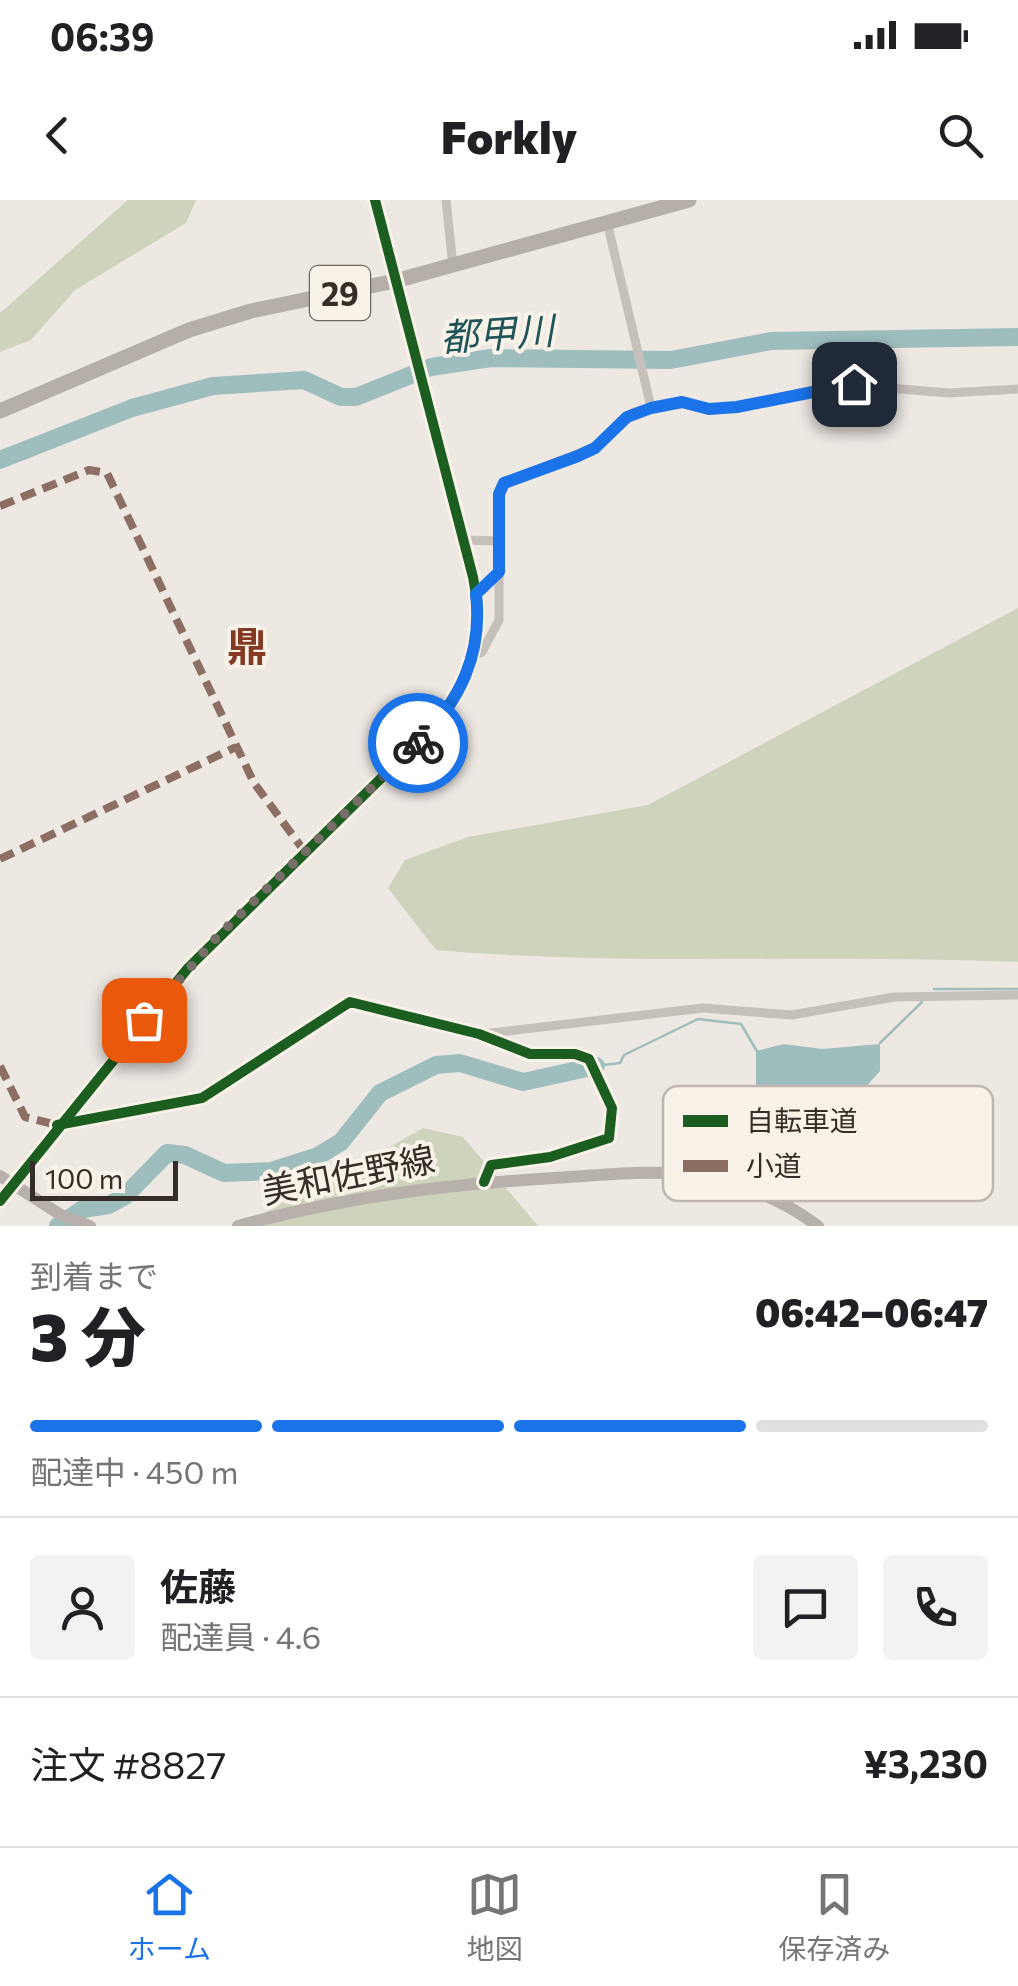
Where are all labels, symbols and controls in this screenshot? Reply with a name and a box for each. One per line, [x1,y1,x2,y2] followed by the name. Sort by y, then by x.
[50,12,154,59] text: 06:39
[30,108,85,163] icon: back
[441,108,577,163] text: Forkly
[933,108,988,163] icon: search
[310,266,370,320] road number: 29
[438,304,559,359] water label: 都甲川
[812,342,897,427] pin
[827,357,882,412] icon: home
[227,620,267,669] district label: 鼎
[368,693,468,793] courier
[391,716,446,771] icon: bike
[102,978,187,1063] pin
[117,993,172,1048] icon: bag
[663,1086,993,1201] legend
[746,1103,858,1137] text: 自転車道
[258,1135,438,1211] street label: 美和佐野線
[746,1148,802,1182] text: 小道
[30,1156,178,1200] scale bar
[45,1161,123,1195] text: 100 m
[30,1255,158,1295] text: 到着まで
[755,1288,988,1335] text: 06:42–06:47
[30,1295,146,1374] text: 3 分
[30,1451,238,1491] text: 配達中 · 450 m
[30,1555,135,1660] button: person
[753,1555,858,1660] button: chat
[883,1555,988,1660] button: phone
[160,1562,236,1609] text: 佐藤
[160,1616,321,1656] text: 配達員 · 4.6
[863,1739,988,1786] text: ¥3,230
[30,1740,226,1787] text: 注文 #8827
[128,1867,211,1967] tab: ホーム
[467,1867,523,1967] tab: 地図
[778,1867,890,1967] tab: 保存済み

